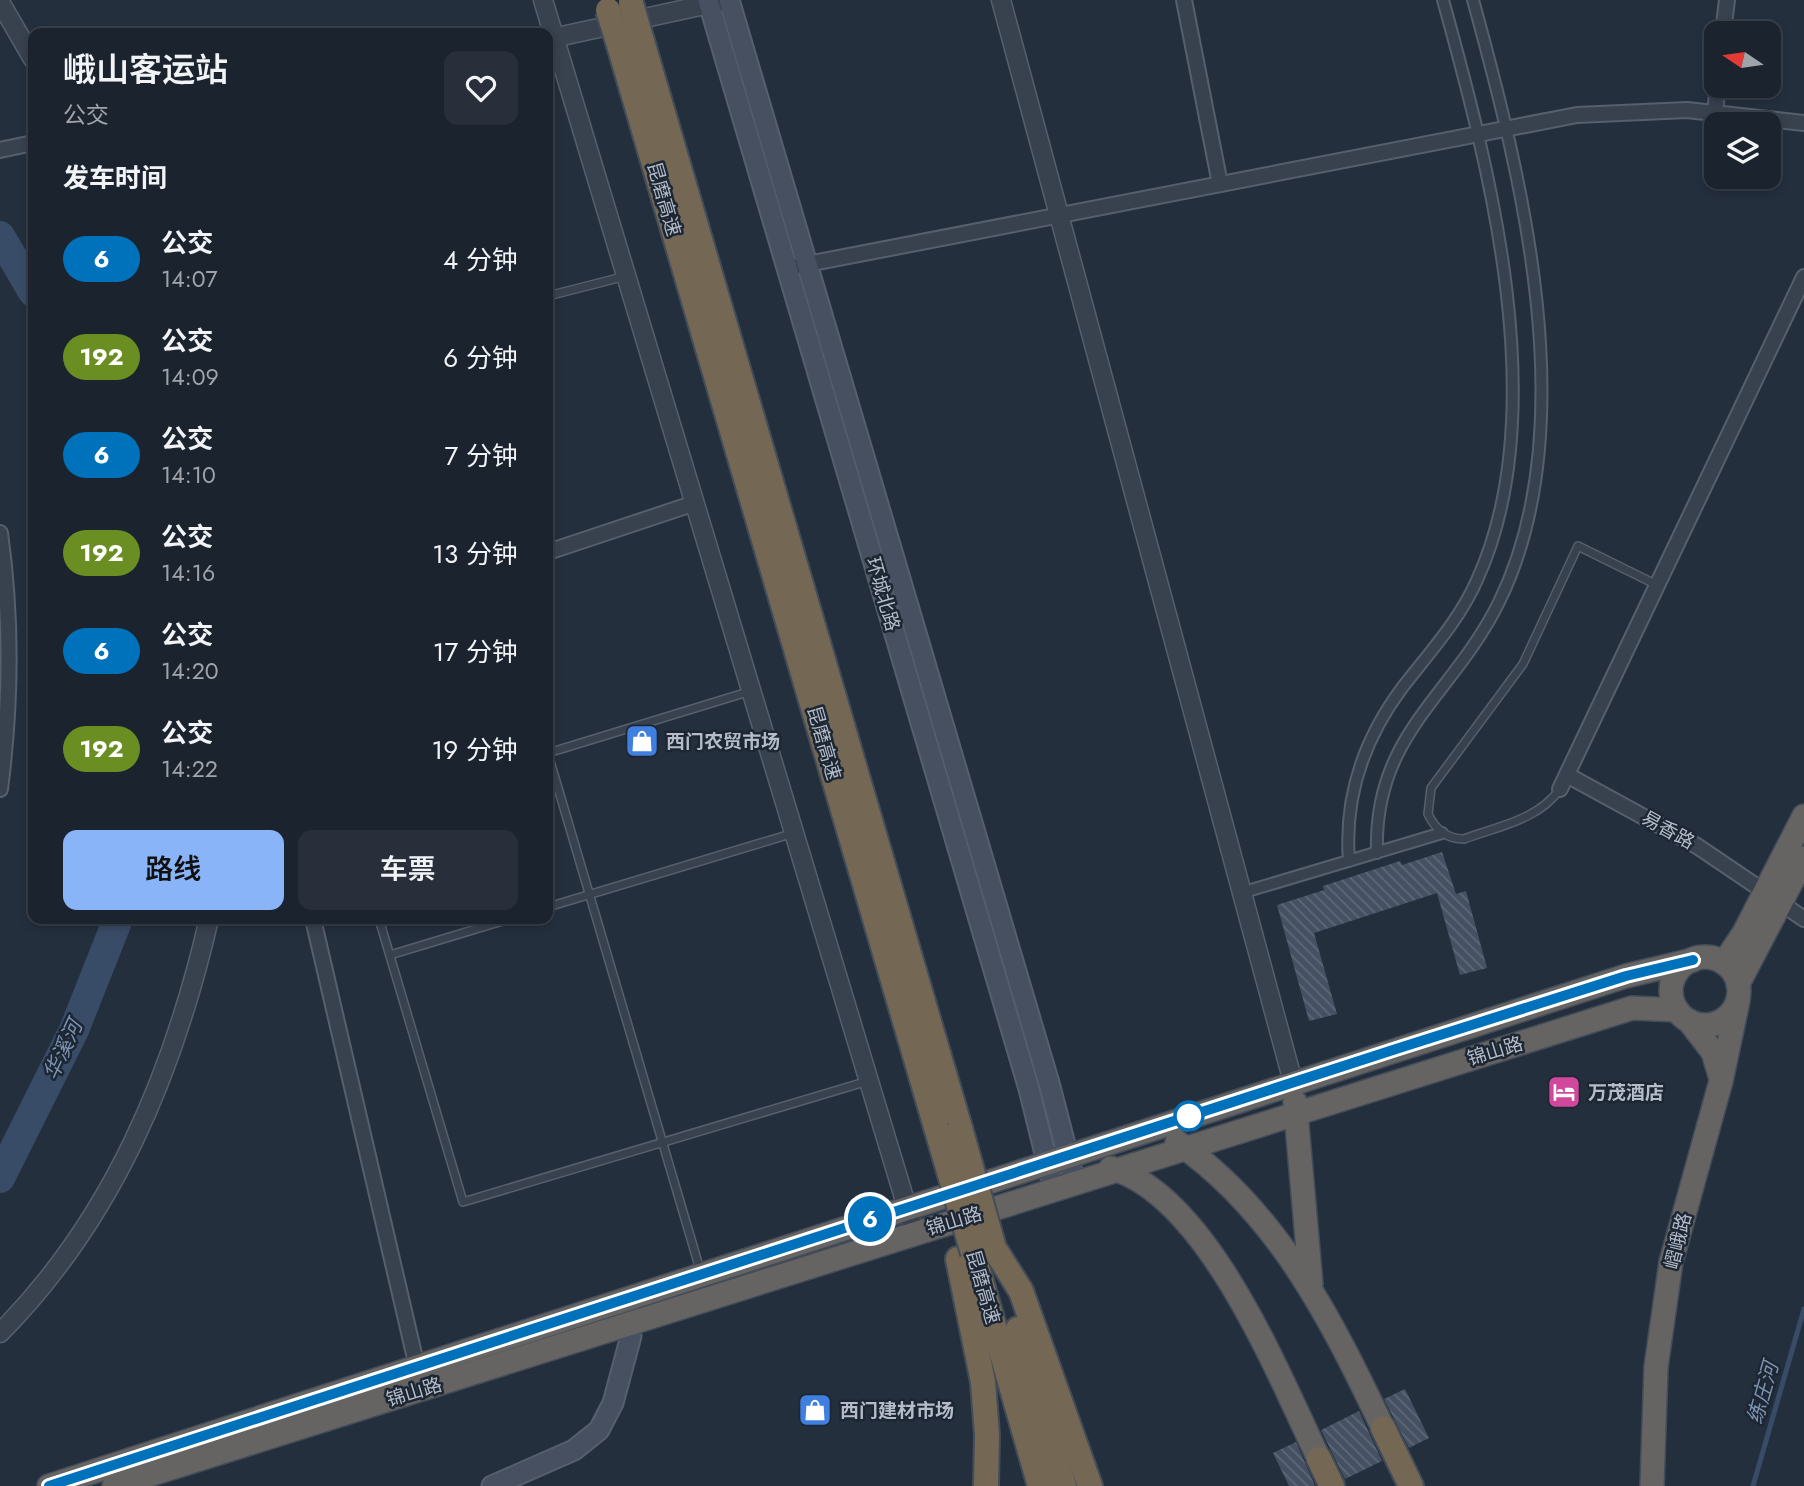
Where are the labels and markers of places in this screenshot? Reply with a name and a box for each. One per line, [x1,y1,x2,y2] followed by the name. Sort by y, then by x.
[623,722,661,760] shop icon: 西门农贸市场
[666,728,780,755] place label: 西门农贸市场
[1545,1073,1583,1111] hotel icon: 万茂酒店
[1588,1079,1664,1106] place label: 万茂酒店
[1174,1101,1204,1131] unlabelled marker
[796,1391,834,1429] shop icon: 西门建材市场
[840,1397,954,1424] place label: 西门建材市场

